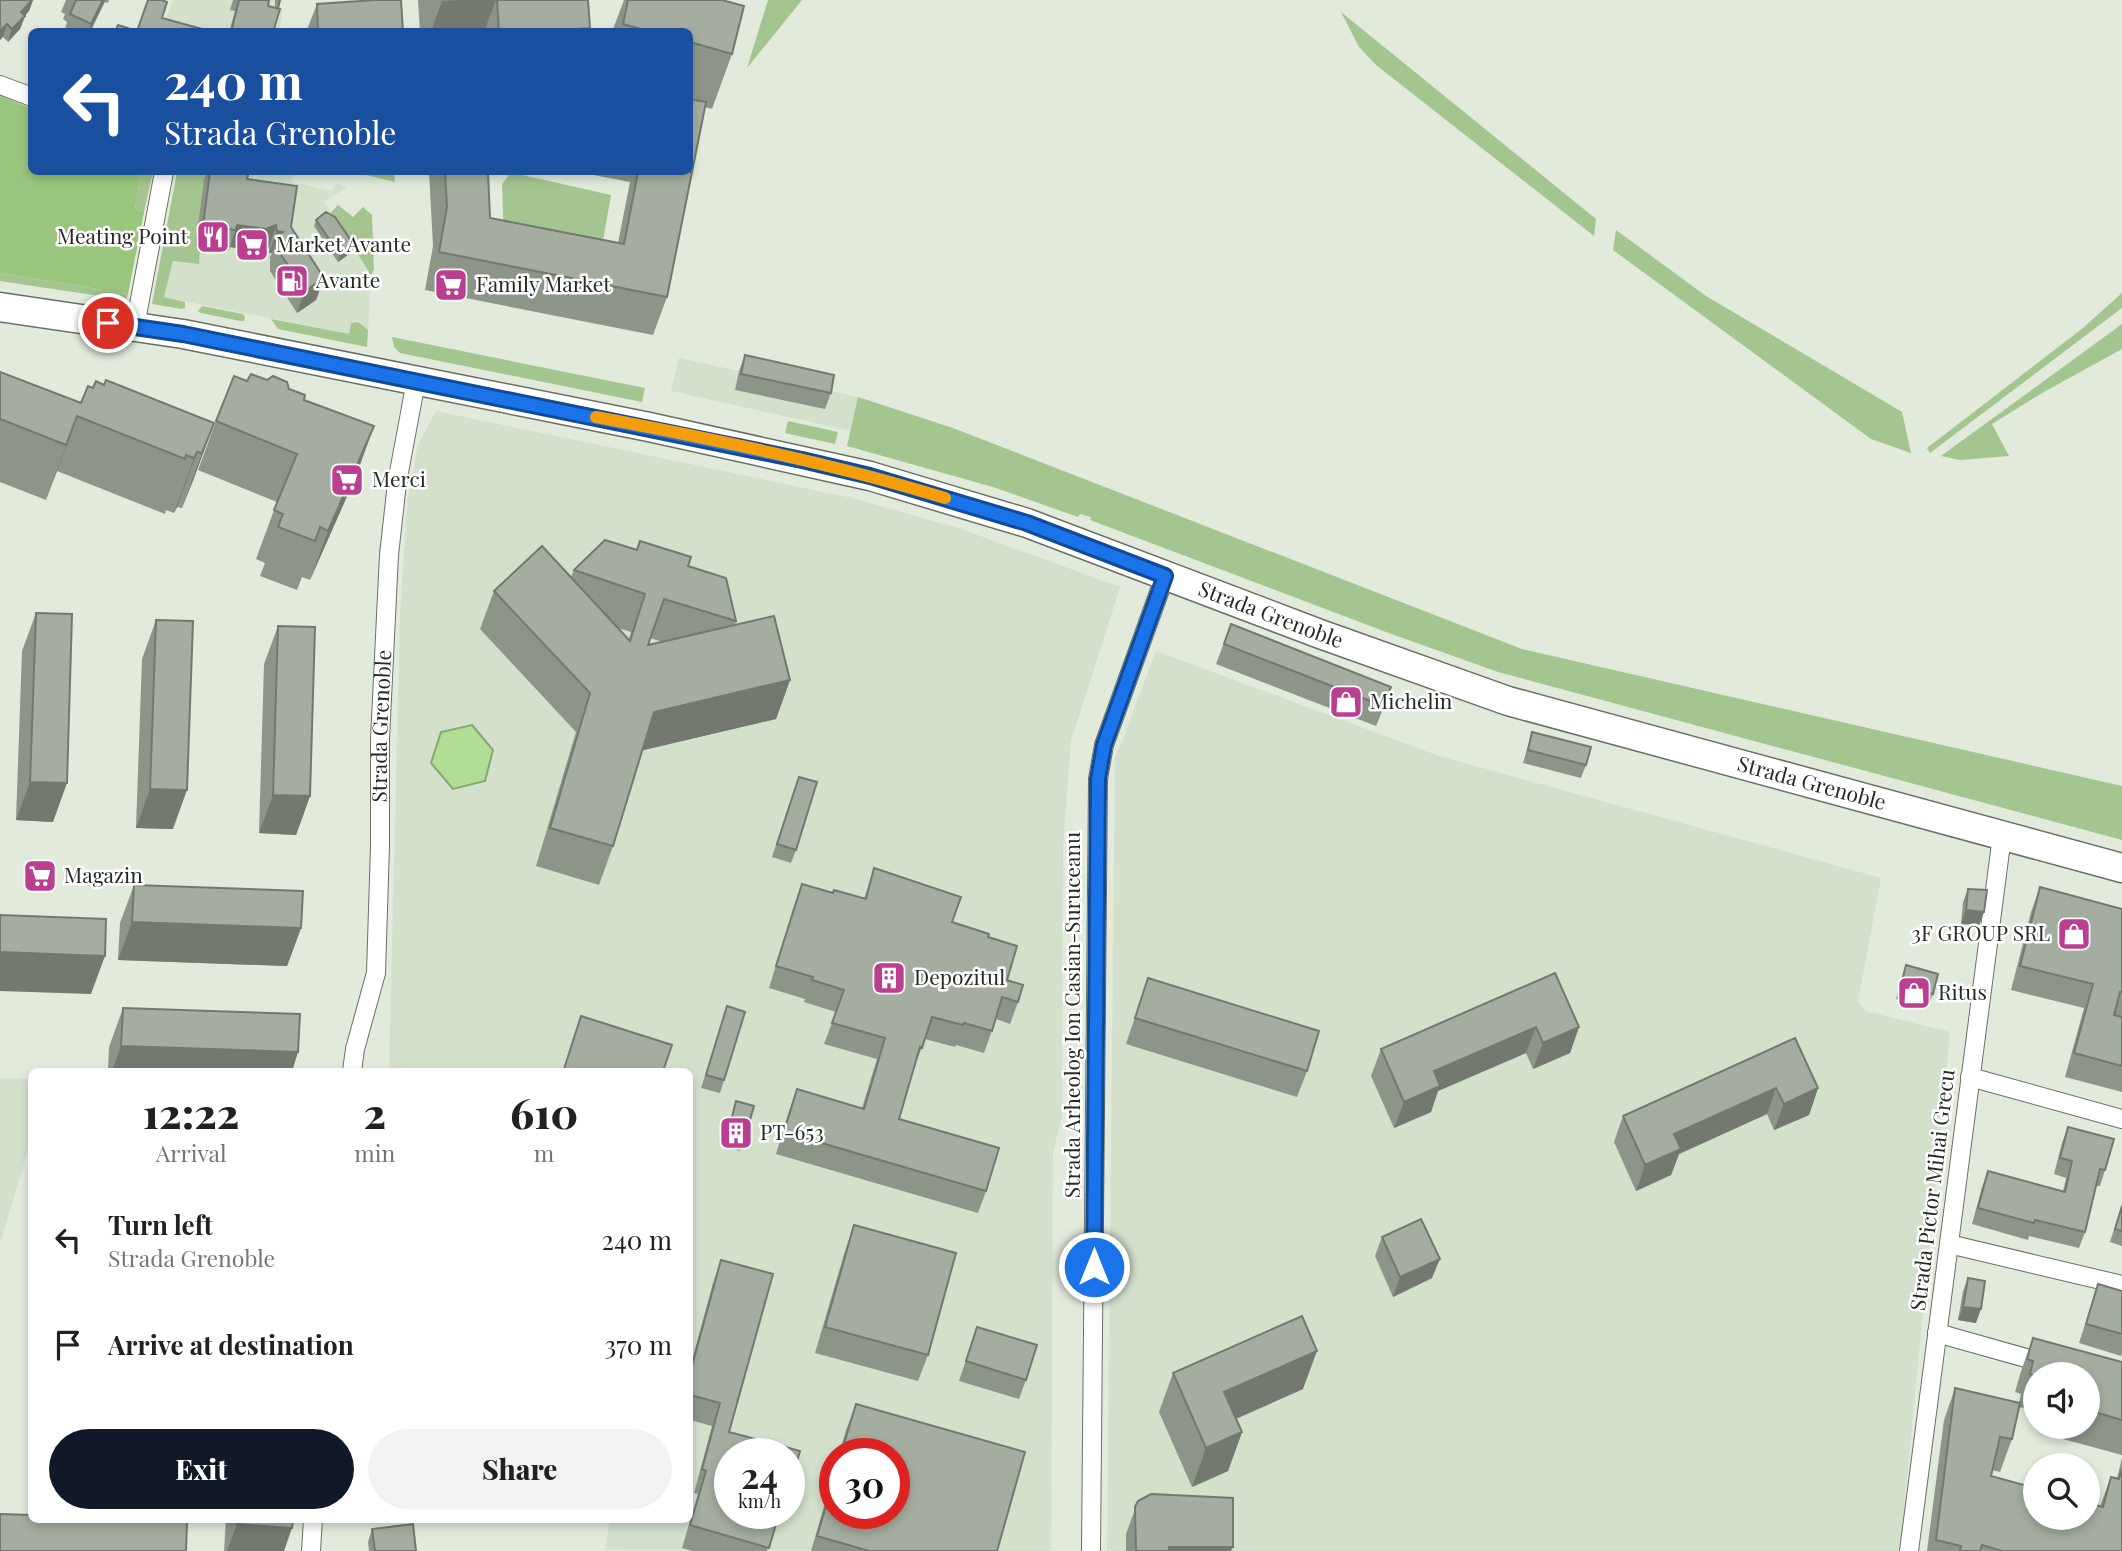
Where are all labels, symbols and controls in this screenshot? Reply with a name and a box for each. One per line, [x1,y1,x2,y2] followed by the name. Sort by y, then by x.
[164,47,303,112] text: 240 m
[49,56,140,147] icon: left
[164,110,397,153] text: Strada Grenoble
[194,218,232,256] restaurant icon: Meating Point
[57,221,189,249] place label: Meating Point
[233,226,271,264] supermarket icon: Market Avante
[276,229,411,257] place label: Market Avante
[273,262,311,300] fuel station icon: Avante
[315,265,380,293] place label: Avante
[432,266,470,304] supermarket icon: Family Market
[476,269,611,297] place label: Family Market
[78,293,138,353] pin
[89,304,127,342] icon: arrive
[328,461,366,499] supermarket icon: Merci
[372,464,426,492] place label: Merci
[1195,573,1348,653] street label: Strada Grenoble
[364,649,396,802] street label: Strada Grenoble
[1327,683,1365,721] shop icon: Michelin
[1370,686,1453,714] place label: Michelin
[1735,748,1890,815] street label: Strada Grenoble
[1057,832,1085,1198] street label: Strada Arheolog Ion Casian-Suruceanu
[21,857,59,895] supermarket icon: Magazin
[64,860,143,888] place label: Magazin
[2055,915,2093,953] shop icon: 3F GROUP SRL
[1911,918,2050,946] place label: 3F GROUP SRL
[870,959,908,997] building icon: Depozitul
[914,962,1005,990] place label: Depozitul
[1895,974,1933,1012] shop icon: Ritus
[1938,977,1987,1005] place label: Ritus
[1902,1067,1960,1312] street label: Strada Pictor Mihai Grecu
[143,1084,239,1140] text: 12:22
[363,1084,386,1140] text: 2
[510,1084,578,1140] text: 610
[717,1114,755,1152] building icon: PT-653
[760,1117,824,1145] place label: PT-653
[156,1137,227,1168] text: Arrival
[354,1137,395,1168] text: min
[534,1137,554,1168] text: m
[108,1207,213,1242] text: Turn left
[49,1221,87,1259] icon: left
[602,1222,672,1257] text: 240 m
[1057,1230,1131,1304] position arrow
[108,1242,275,1273] text: Strada Grenoble
[49,1326,87,1364] icon: arrive
[108,1327,354,1362] text: Arrive at destination
[605,1327,672,1362] text: 370 m
[2023,1362,2100,1530] map controls
[2023,1362,2100,1439] button: sound
[49,1429,354,1509] button: Exit
[368,1429,672,1509] button: Share
[819,1438,910,1529] speed limit sign: 30
[741,1451,778,1498] text: 24
[2023,1453,2100,1530] button: search
[738,1489,781,1513] text: km/h

